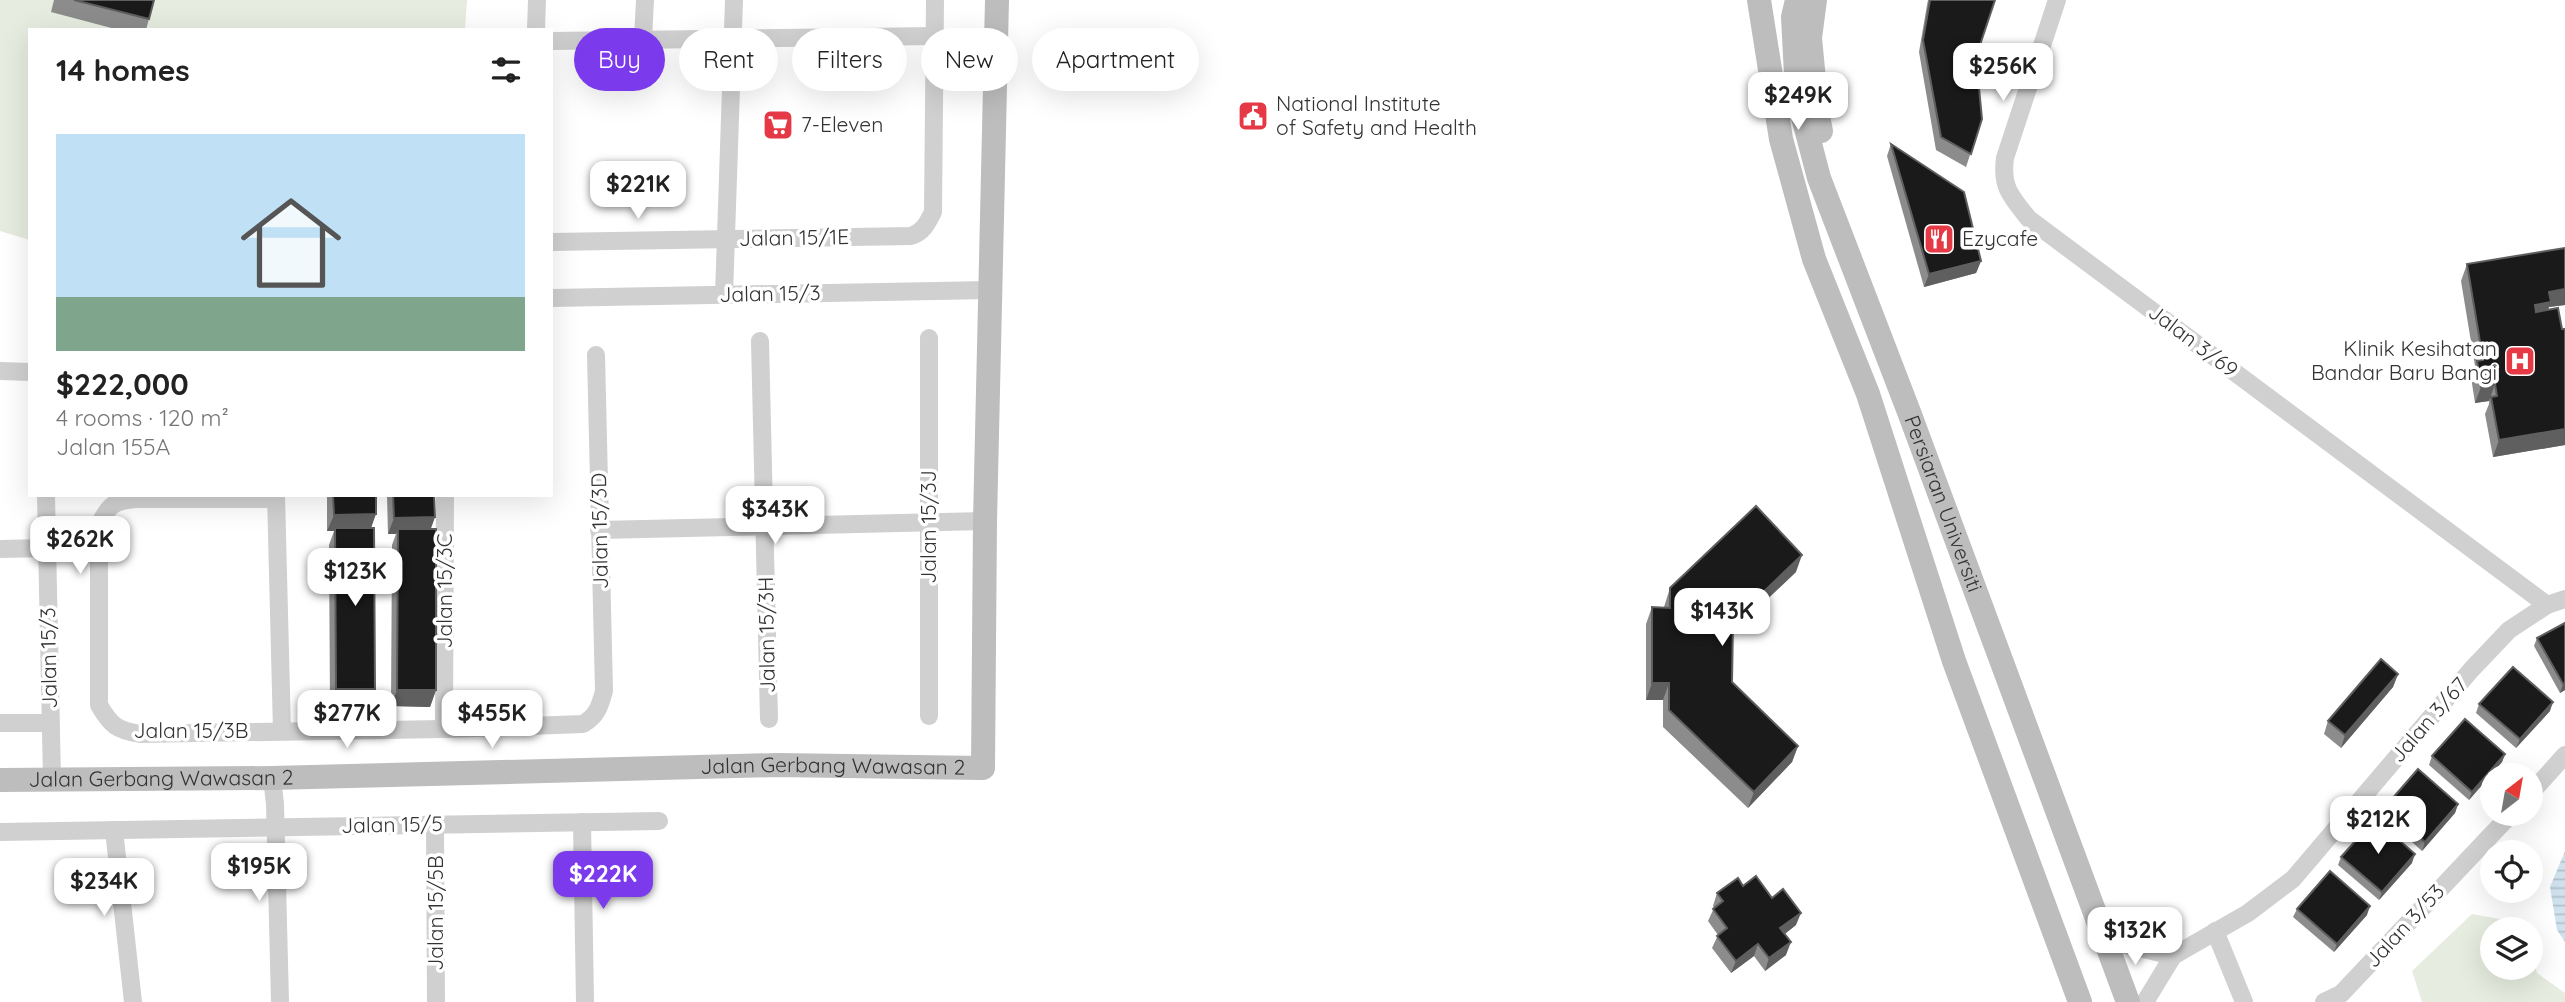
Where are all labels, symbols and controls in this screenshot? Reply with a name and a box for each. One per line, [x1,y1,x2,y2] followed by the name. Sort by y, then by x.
[574,28,665,91] chip: Buy
[679,28,778,91] chip: Rent
[792,28,907,91] chip: Filters
[921,28,1018,91] chip: New
[1032,28,1199,91] chip: Apartment
[1954,43,2052,103] pin: $256K
[56,51,190,89] text: 14 homes
[487,51,525,89] icon: filters
[1969,51,2037,80] text: $256K
[1749,72,1847,132] pin: $249K
[1764,80,1832,109] text: $249K
[1276,90,1477,140] place label: National Institute of Safety and Health
[1236,99,1270,133] public building icon: National Institute of Safety and Health
[761,108,795,142] supermarket icon: 7-Eleven
[801,111,883,137] place label: 7-Eleven
[589,162,687,221] pin: $221K
[606,169,670,198] text: $221K
[228,180,354,306] icon: home
[1922,222,1956,256] restaurant icon: Ezycafe
[739,223,849,251] street label: Jalan 15/1E
[1962,225,2038,251] place label: Ezycafe
[719,279,821,307] street label: Jalan 15/3
[2144,298,2243,382] street label: Jalan 3/69
[2311,335,2497,385] place label: Klinik Kesihatan Bandar Baru Bangi
[2503,344,2537,378] hospital icon: Klinik Kesihatan Bandar Baru Bangi
[56,365,189,403] text: $222,000
[56,403,229,432] text: 4 rooms · 120 m²
[1899,412,1989,595] street label: Persiaran Universiti
[56,432,170,461] text: Jalan 155A
[915,470,941,584] street label: Jalan 15/3J
[585,473,613,589] street label: Jalan 15/3D
[726,486,824,546] pin: $343K
[741,494,809,523] text: $343K
[31,516,129,576] pin: $262K
[46,524,114,553] text: $262K
[431,533,457,649] street label: Jalan 15/3C
[306,548,404,608] pin: $123K
[323,556,387,585] text: $123K
[752,577,780,693] street label: Jalan 15/3H
[1673,588,1771,648] pin: $143K
[1690,596,1754,625] text: $143K
[34,607,62,709] street label: Jalan 15/3
[2384,671,2472,767] street label: Jalan 3/67
[298,690,396,750] pin: $277K
[443,690,541,750] pin: $455K
[313,698,381,727] text: $277K
[458,698,526,727] text: $455K
[133,717,249,743] street label: Jalan 15/3B
[700,751,965,780] street label: Jalan Gerbang Wawasan 2
[28,763,294,792] street label: Jalan Gerbang Wawasan 2
[2480,763,2543,826] north arrow
[2480,763,2543,980] map controls
[2329,796,2427,856] pin: $212K
[2346,804,2410,833] text: $212K
[341,810,443,838] street label: Jalan 15/5
[2480,840,2543,903] button: locate
[210,844,308,903] pin: $195K
[227,851,291,880] text: $195K
[554,852,652,911] pin: $222K
[422,855,448,971] street label: Jalan 15/5B
[55,858,153,918] pin: $234K
[569,859,637,888] text: $222K
[70,866,138,895] text: $234K
[2359,878,2449,972] street label: Jalan 3/53
[2086,908,2184,967] pin: $132K
[2103,915,2167,944] text: $132K
[2480,917,2543,980] button: layers

